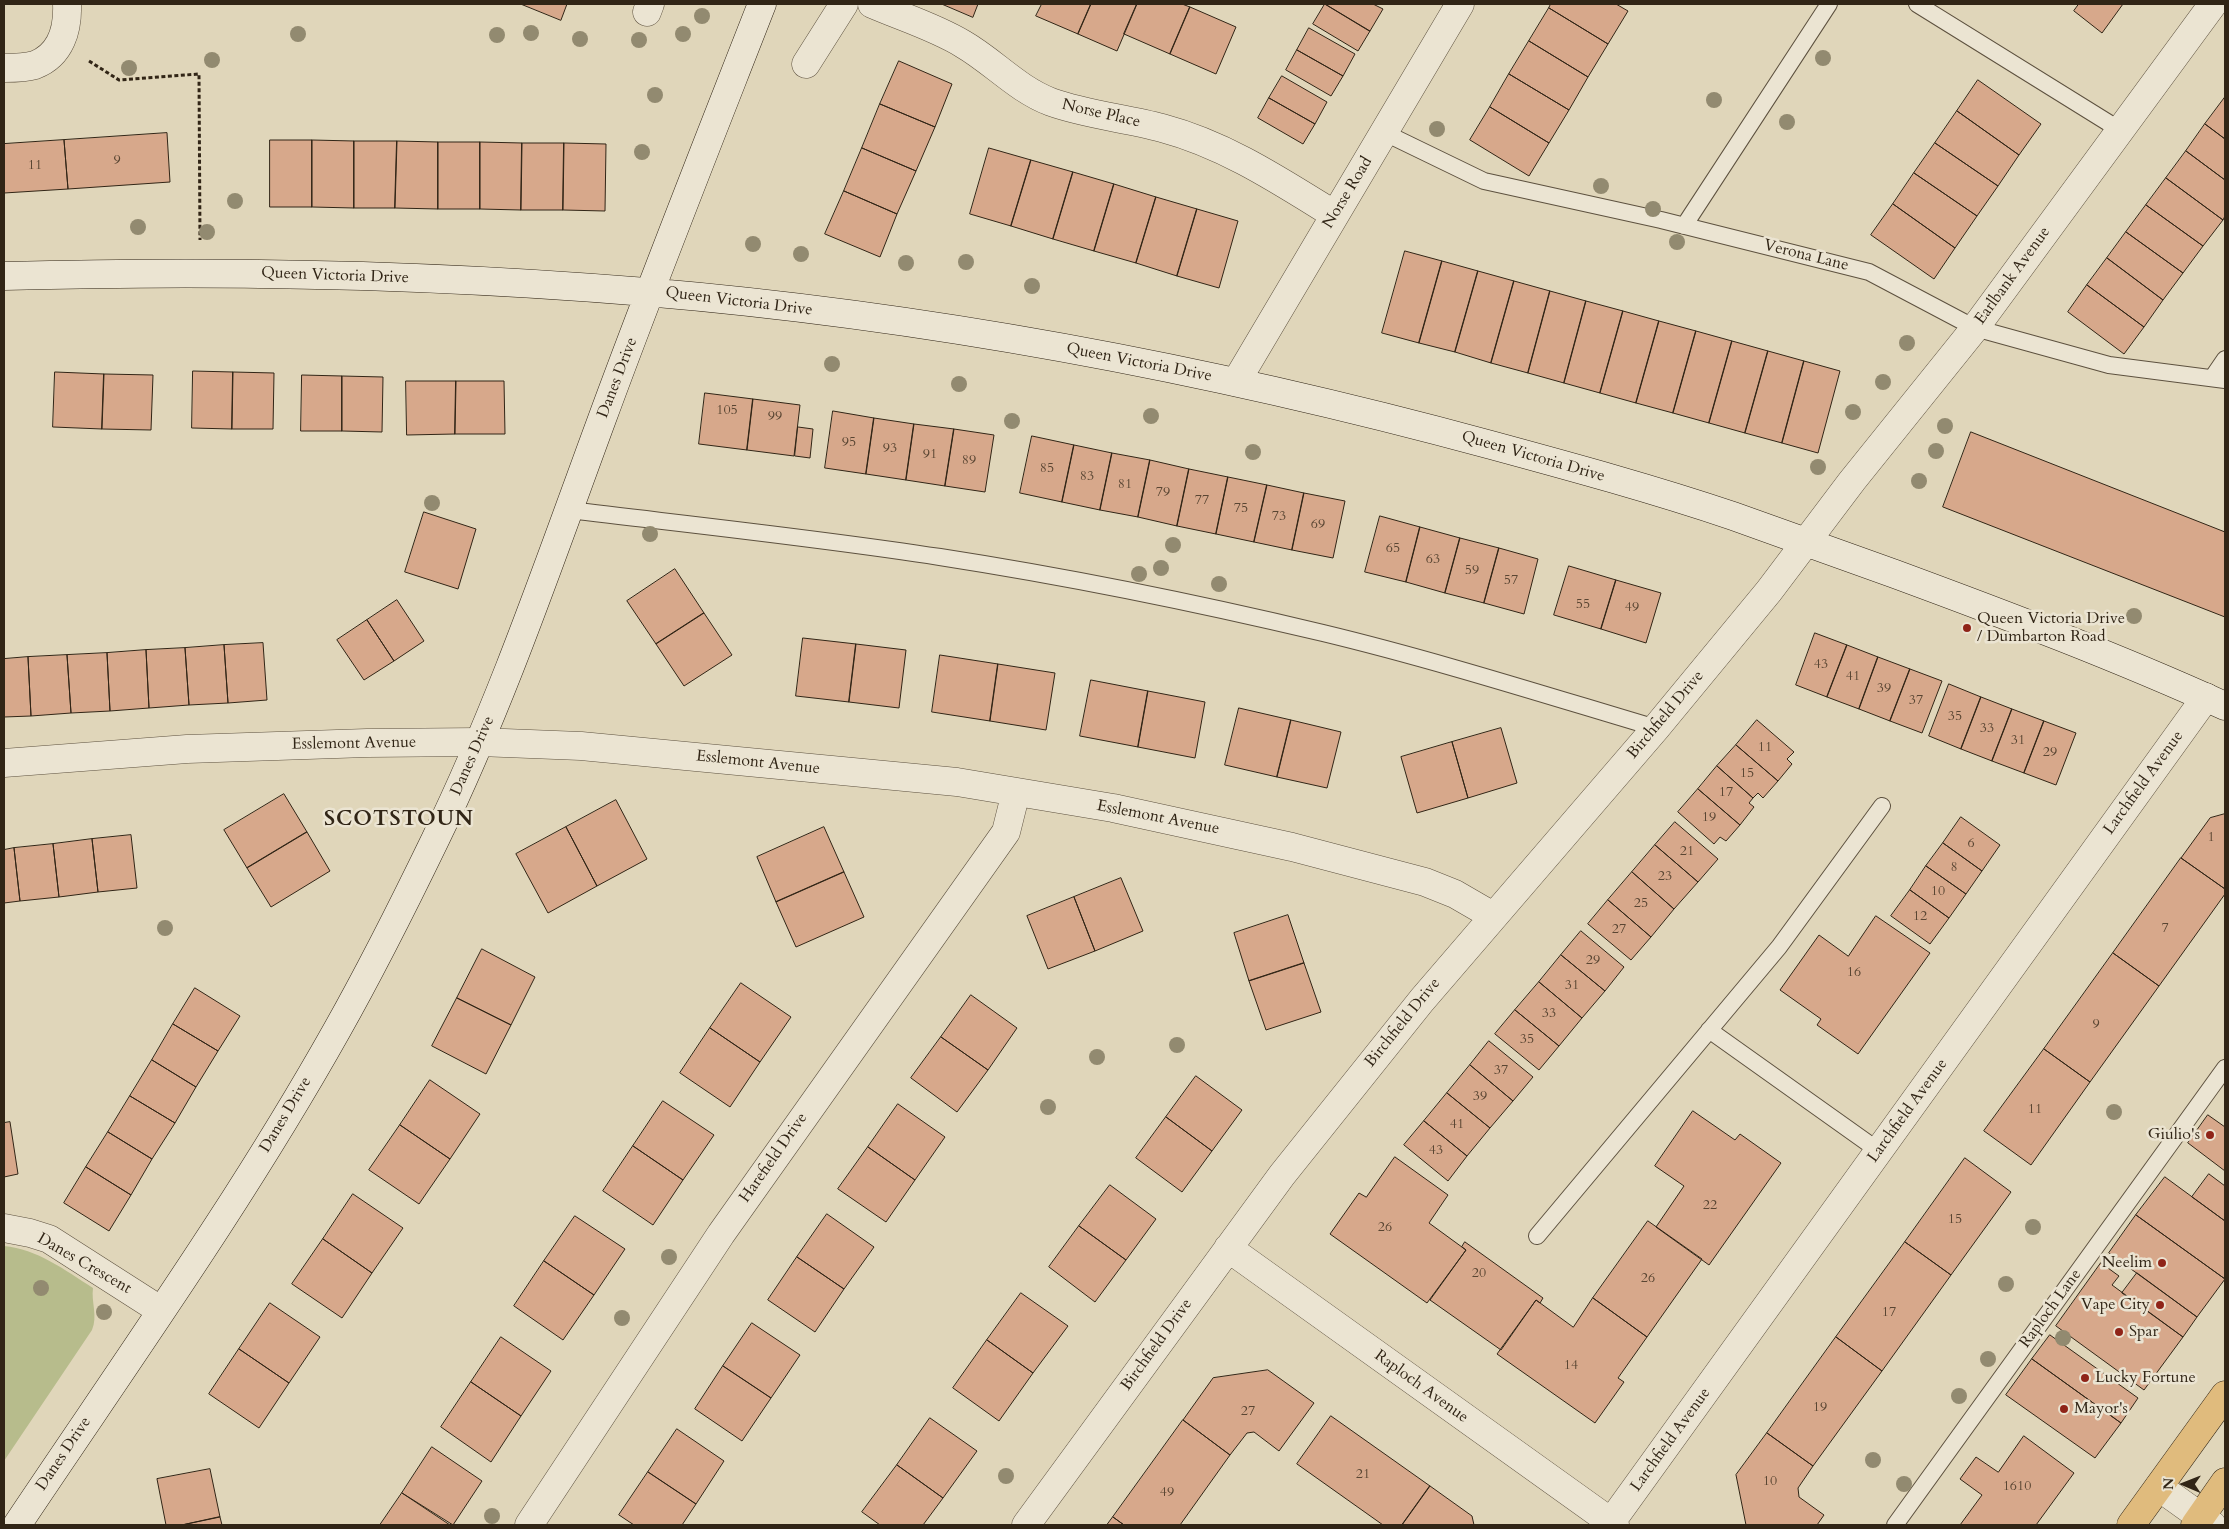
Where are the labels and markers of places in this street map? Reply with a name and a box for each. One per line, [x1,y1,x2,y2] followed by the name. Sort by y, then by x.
[1977,609,2125,647] place label: Queen Victoria Drive / Dumbarton Road
[1961,622,1973,634] marker: Queen Victoria Drive / Dumbarton Road
[2148,1125,2200,1145] place label: Giulio's
[2204,1129,2216,1141] marker: Giulio's
[2102,1253,2152,1273] place label: Neelim
[2156,1257,2168,1269] marker: Neelim
[2081,1295,2150,1315] place label: Vape City
[2154,1299,2166,1311] marker: Vape City
[2129,1322,2158,1342] place label: Spar
[2113,1326,2125,1338] marker: Spar
[2095,1368,2196,1388] place label: Lucky Fortune
[2079,1372,2091,1384] marker: Lucky Fortune
[2074,1399,2128,1419] place label: Mayor's
[2058,1403,2070,1415] marker: Mayor's

